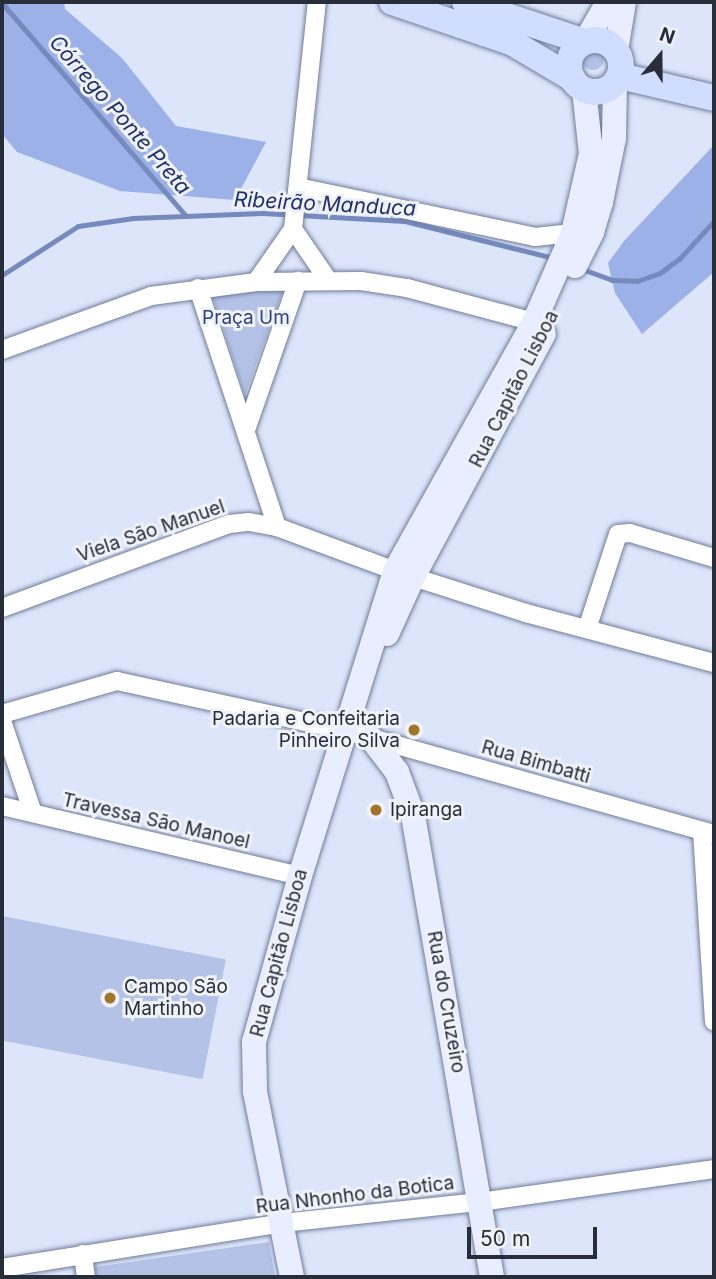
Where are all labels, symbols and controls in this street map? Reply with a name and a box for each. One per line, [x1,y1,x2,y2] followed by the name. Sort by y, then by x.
[625,21,695,91] north arrow
[657,23,678,49] text: N
[44,30,196,200] water label: Córrego Ponte Preta
[233,187,417,221] water label: Ribeirão Manduca
[202,307,290,329] park label: Praça Um
[465,307,563,471] street label: Rua Capitão Lisboa
[74,495,228,567] street label: Viela São Manuel
[212,708,400,752] place label: Padaria e Confeitaria Pinheiro Silva
[406,722,422,738] marker: Padaria e Confeitaria Pinheiro Silva
[479,736,593,788] street label: Rua Bimbatti
[60,788,252,854] street label: Travessa São Manoel
[390,799,463,821] place label: Ipiranga
[368,802,384,818] marker: Ipiranga
[246,866,312,1040] street label: Rua Capitão Lisboa
[422,929,470,1075] street label: Rua do Cruzeiro
[124,976,228,1020] place label: Campo São Martinho
[102,990,118,1006] marker: Campo São Martinho
[255,1172,455,1218] street label: Rua Nhonho da Botica
[471,1212,600,1256] scale bar
[480,1226,530,1251] text: 50 m

